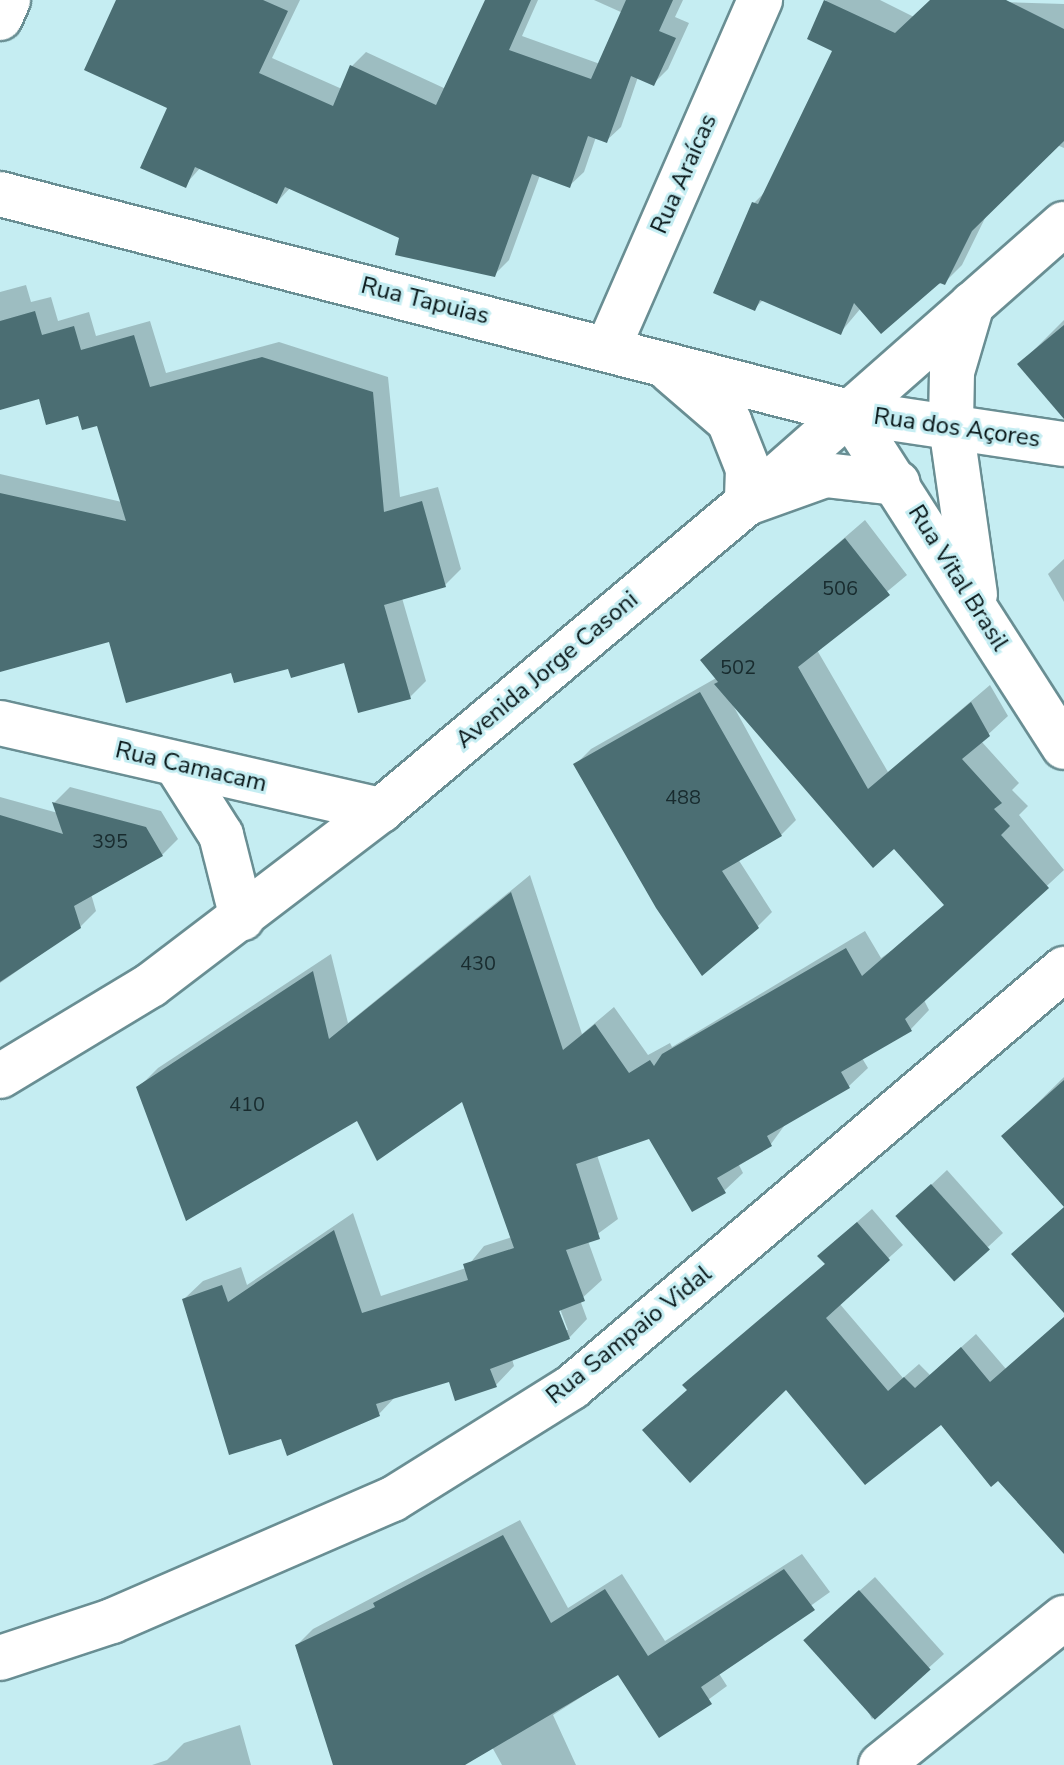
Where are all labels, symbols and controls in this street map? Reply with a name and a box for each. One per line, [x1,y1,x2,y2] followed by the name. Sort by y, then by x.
[645,110,723,238] street label: Rua Araícas
[358,271,492,331] street label: Rua Tapuias
[872,402,1042,454] street label: Rua dos Açores
[902,500,1014,656] street label: Rua Vital Brasil
[822,576,858,600] house number: 506
[450,585,644,755] street label: Avenida Jorge Casoni
[720,655,756,679] house number: 502
[113,736,269,798] street label: Rua Camacam
[665,785,701,809] house number: 488
[92,829,128,853] house number: 395
[460,951,496,975] house number: 430
[229,1092,265,1116] house number: 410
[541,1260,717,1410] street label: Rua Sampaio Vidal

